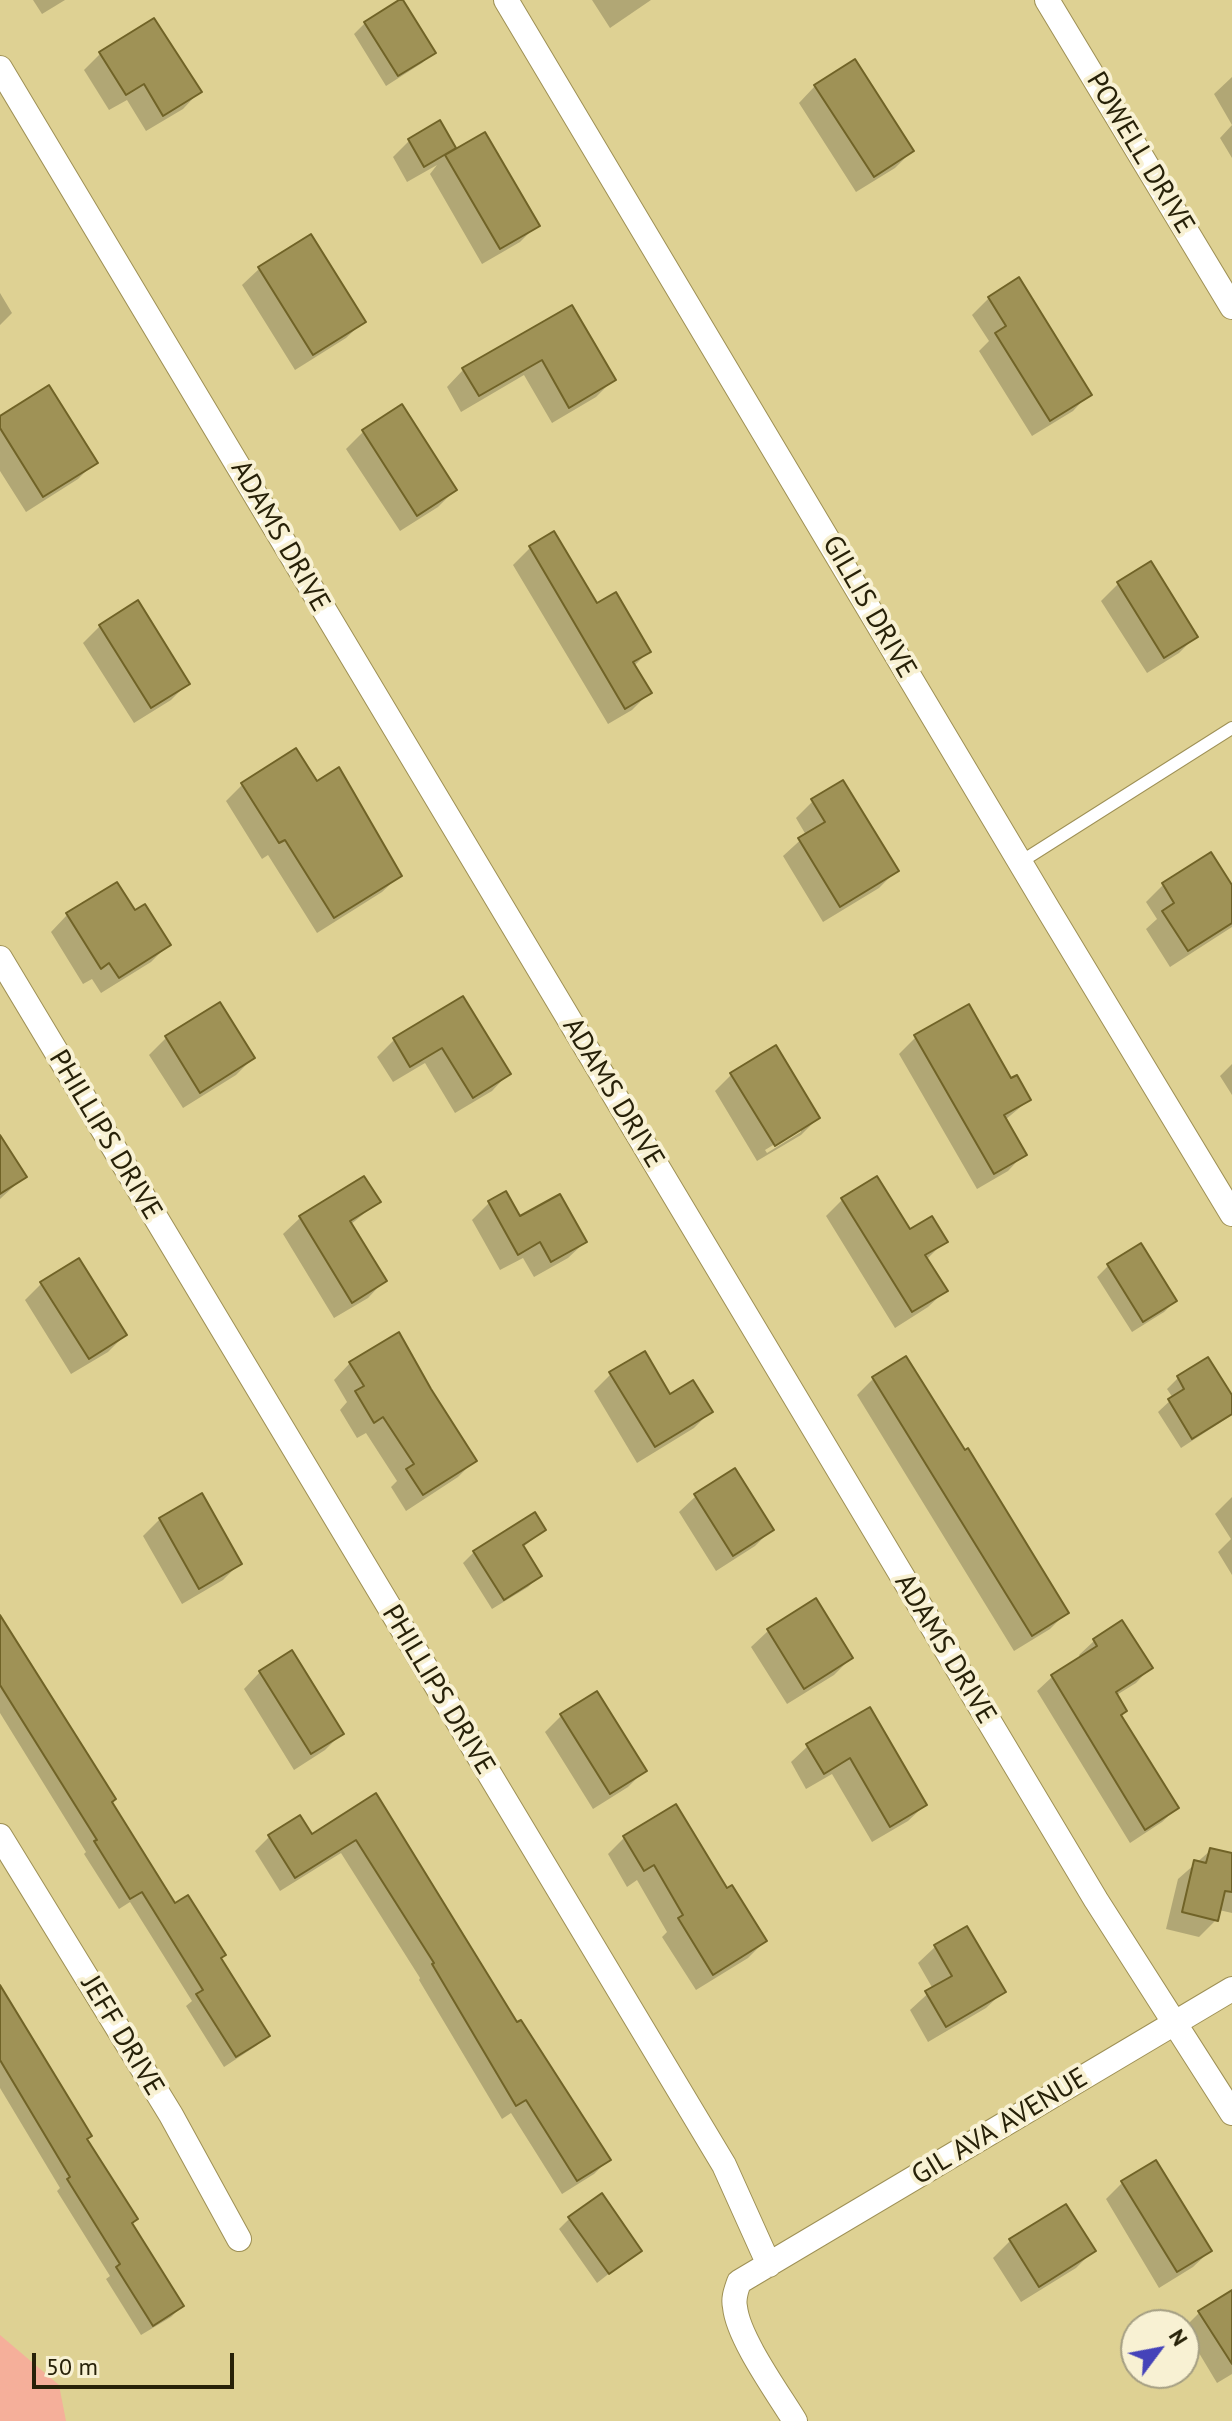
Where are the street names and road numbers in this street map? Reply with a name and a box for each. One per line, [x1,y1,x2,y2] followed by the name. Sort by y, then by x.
[1079,66,1201,240] street label: POWELL DRIVE
[223,454,337,618] street label: ADAMS DRIVE
[815,530,923,684] street label: GILLIS DRIVE
[555,1012,671,1174] street label: ADAMS DRIVE
[41,1044,169,1226] street label: PHILLIPS DRIVE
[887,1568,1003,1730] street label: ADAMS DRIVE
[374,1599,502,1781] street label: PHILLIPS DRIVE
[73,1970,171,2102] street label: JEFF DRIVE
[906,2061,1094,2193] street label: GIL AVA AVENUE

